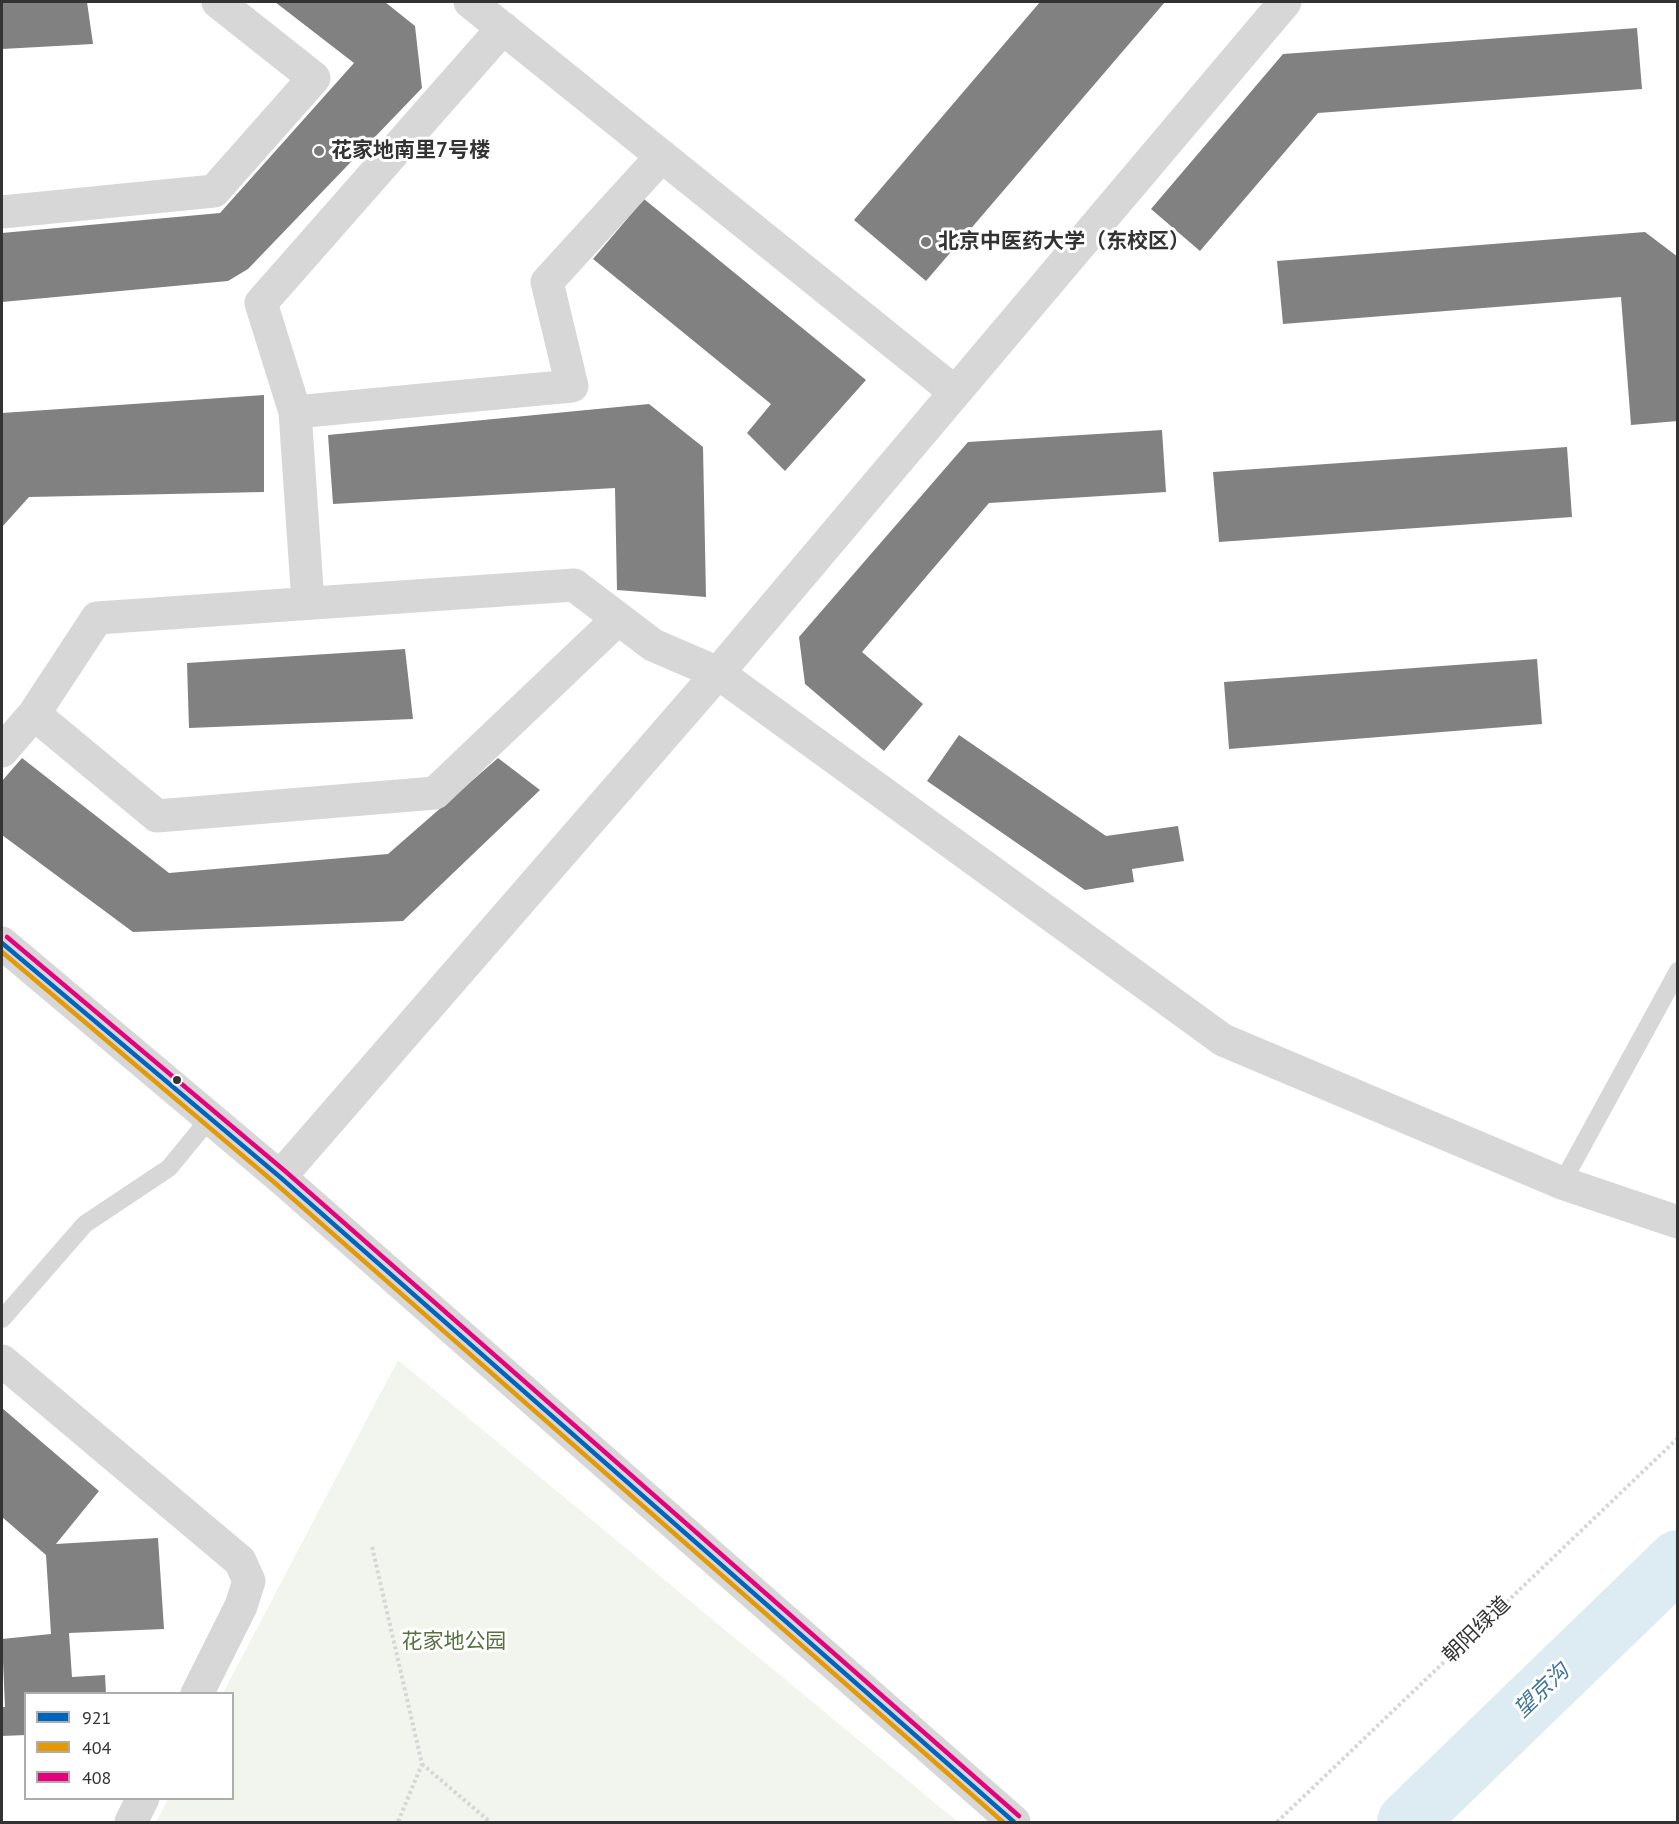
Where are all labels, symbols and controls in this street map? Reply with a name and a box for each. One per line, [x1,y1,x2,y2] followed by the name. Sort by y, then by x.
[331,138,490,164] place label: 花家地南里7号楼
[312,144,326,158] marker: 花家地南里7号楼
[938,229,1190,255] place label: 北京中医药大学（东校区）
[919,235,933,249] marker: 北京中医药大学（东校区）
[171,1074,183,1086] unlabelled marker
[1438,1592,1516,1668] street label: 朝阳绿道
[402,1629,506,1655] park label: 花家地公园
[1509,1659,1575,1723] water label: 望京沟
[24,1692,234,1800] legend
[82,1706,111,1729] text: 921
[82,1736,111,1759] text: 404
[82,1766,111,1789] text: 408

